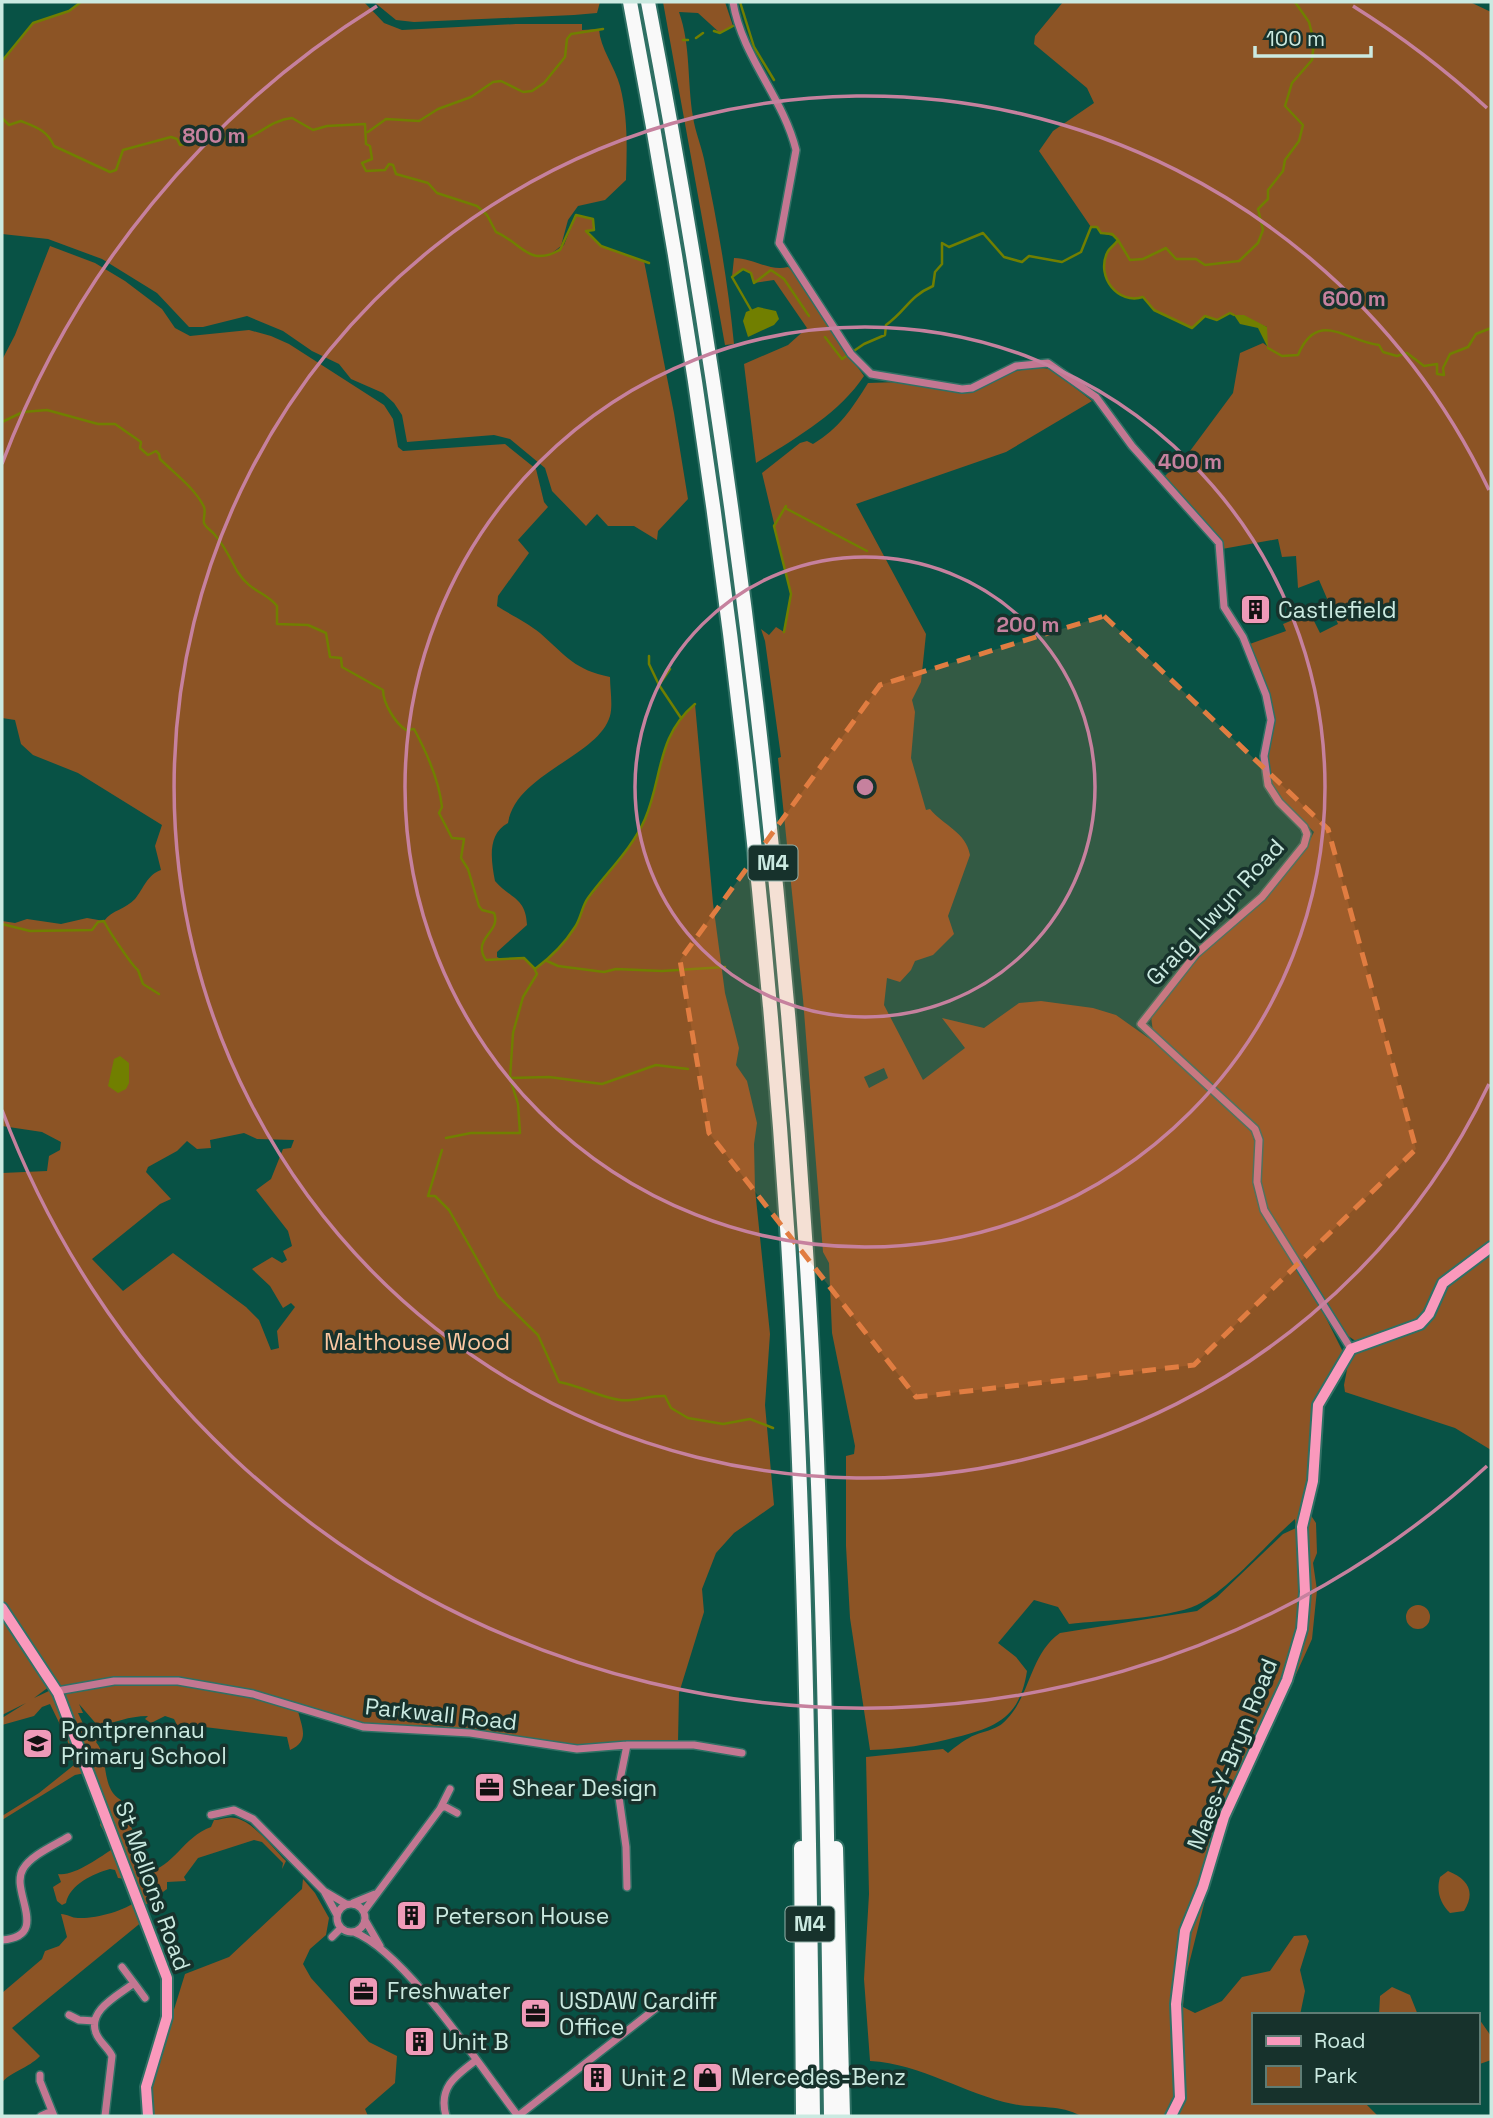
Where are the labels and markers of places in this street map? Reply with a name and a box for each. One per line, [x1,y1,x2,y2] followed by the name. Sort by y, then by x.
[1238,593,1272,627] building icon: Castlefield
[1278,595,1396,625] place label: Castlefield
[853,775,877,799] centre of rings
[61,1715,227,1771] place label: Pontprennau Primary School
[21,1726,55,1760] school or university icon: Pontprennau Primary School
[472,1771,506,1805] office icon: Shear Design
[512,1773,657,1803] place label: Shear Design
[395,1899,429,1933] building icon: Peterson House
[435,1901,609,1931] place label: Peterson House
[347,1974,381,2008] office icon: Freshwater
[387,1976,511,2006] place label: Freshwater
[559,1986,717,2042] place label: USDAW Cardiff Office
[519,1997,553,2031] office icon: USDAW Cardiff Office
[402,2025,436,2059] building icon: Unit B
[442,2027,509,2057] place label: Unit B
[691,2060,725,2094] shop icon: Mercedes-Benz
[581,2061,615,2095] building icon: Unit 2
[731,2062,906,2092] place label: Mercedes-Benz
[621,2063,686,2093] place label: Unit 2

